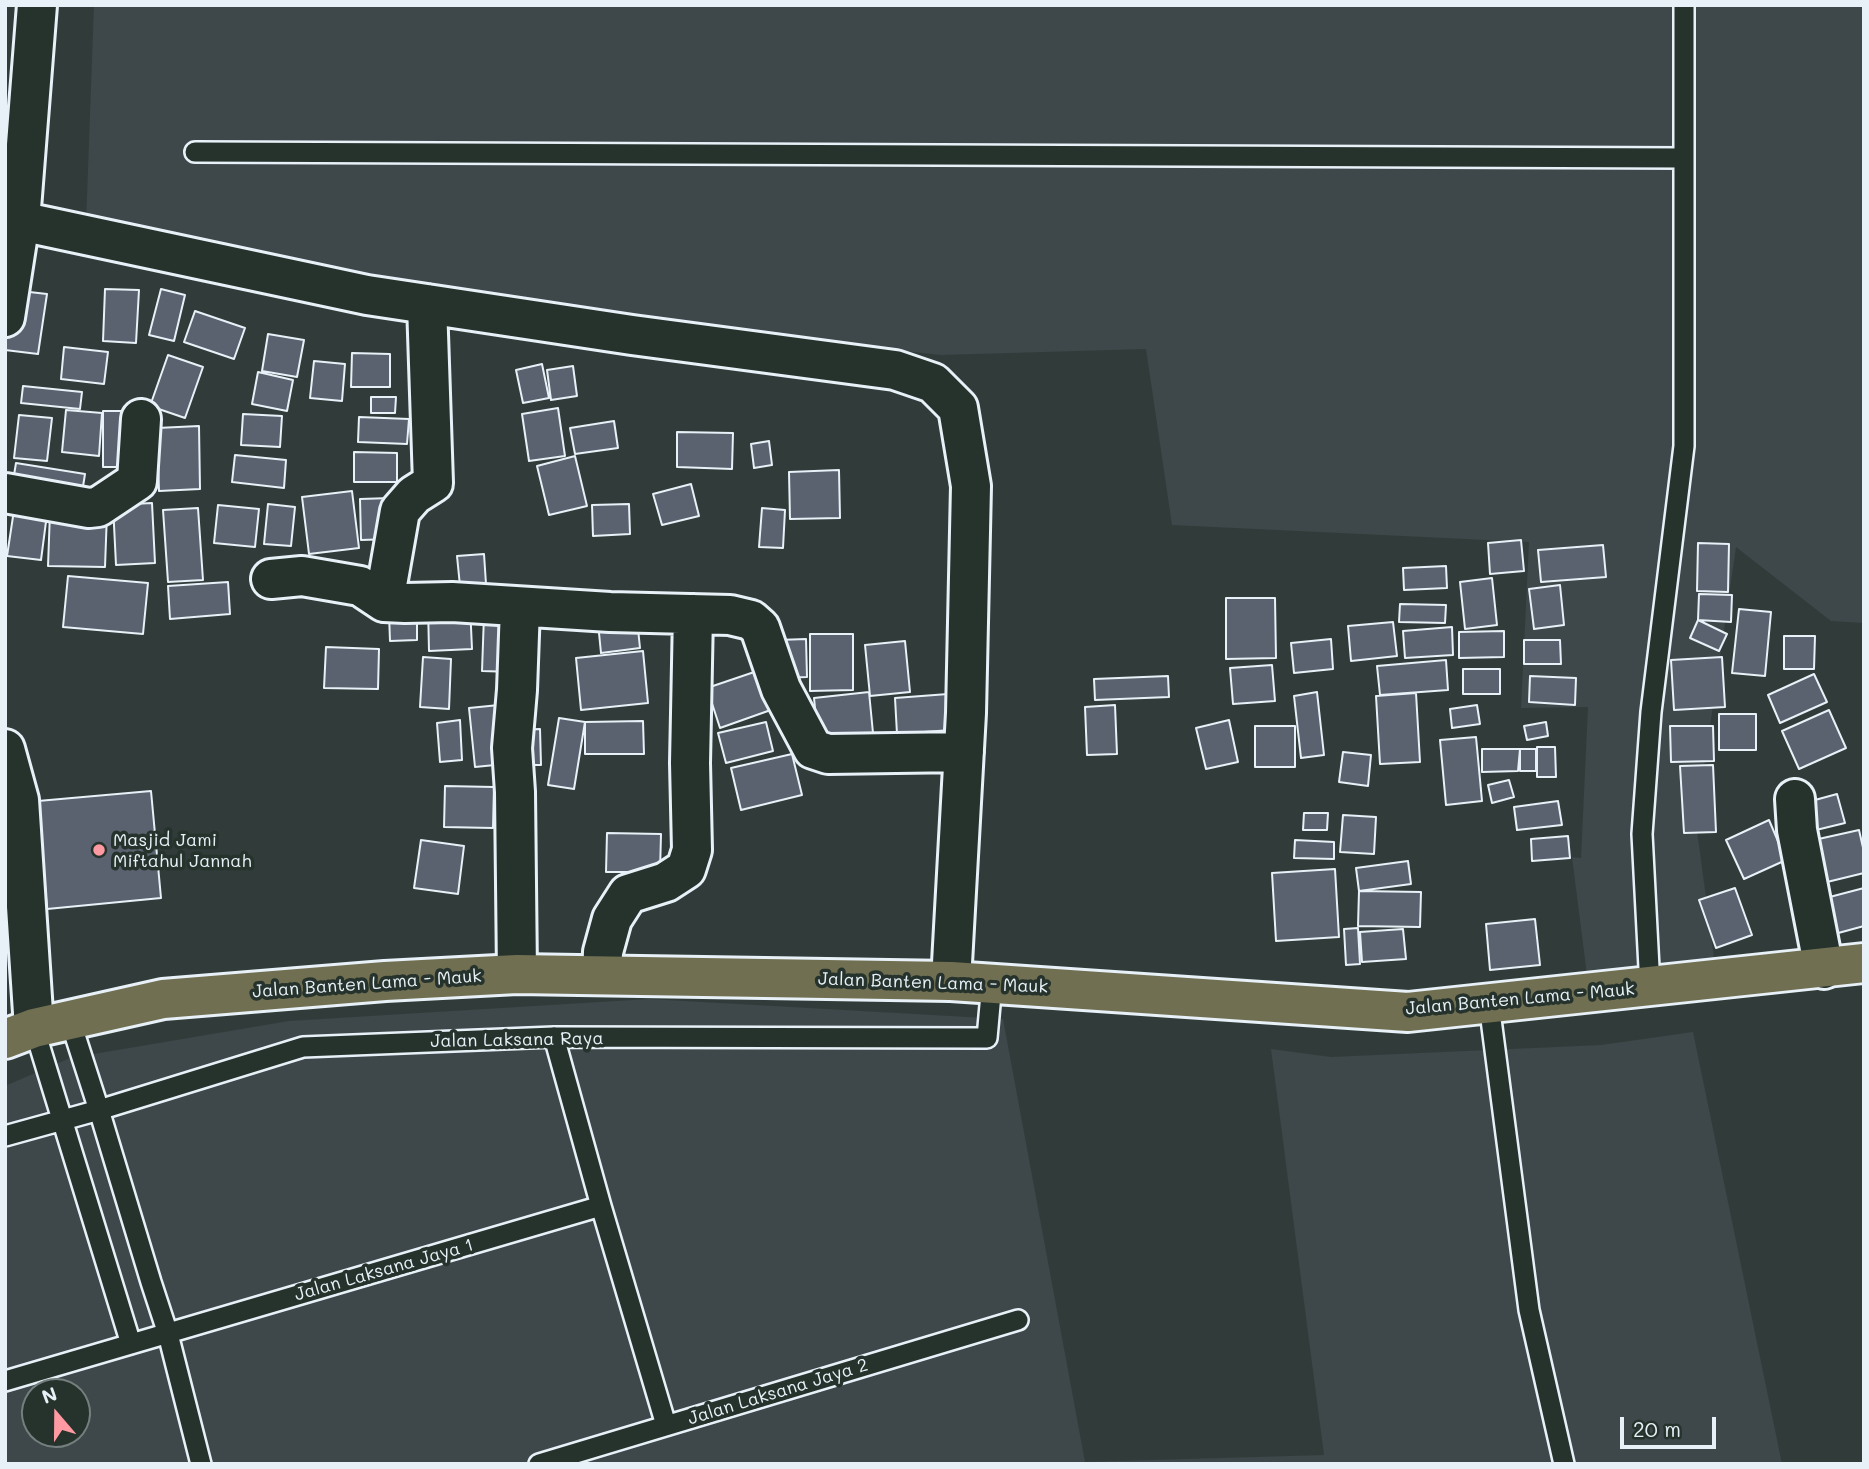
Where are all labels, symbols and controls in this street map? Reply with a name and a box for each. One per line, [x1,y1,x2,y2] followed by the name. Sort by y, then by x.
[113,829,252,872] place label: Masjid Jami Miftahul Jannah
[91,842,107,858] marker: Masjid Jami Miftahul Jannah
[252,965,482,1003] street label: Jalan Banten Lama - Mauk
[818,968,1048,998] street label: Jalan Banten Lama - Mauk
[1404,978,1636,1020] street label: Jalan Banten Lama - Mauk
[430,1028,604,1052] street label: Jalan Laksana Raya
[292,1234,476,1306] street label: Jalan Laksana Jaya 1
[685,1354,871,1430] street label: Jalan Laksana Jaya 2
[21,1378,91,1448] north arrow
[38,1380,60,1409] text: N
[1624,1402,1720,1446] scale bar
[1633,1415,1681,1442] text: 20 m

